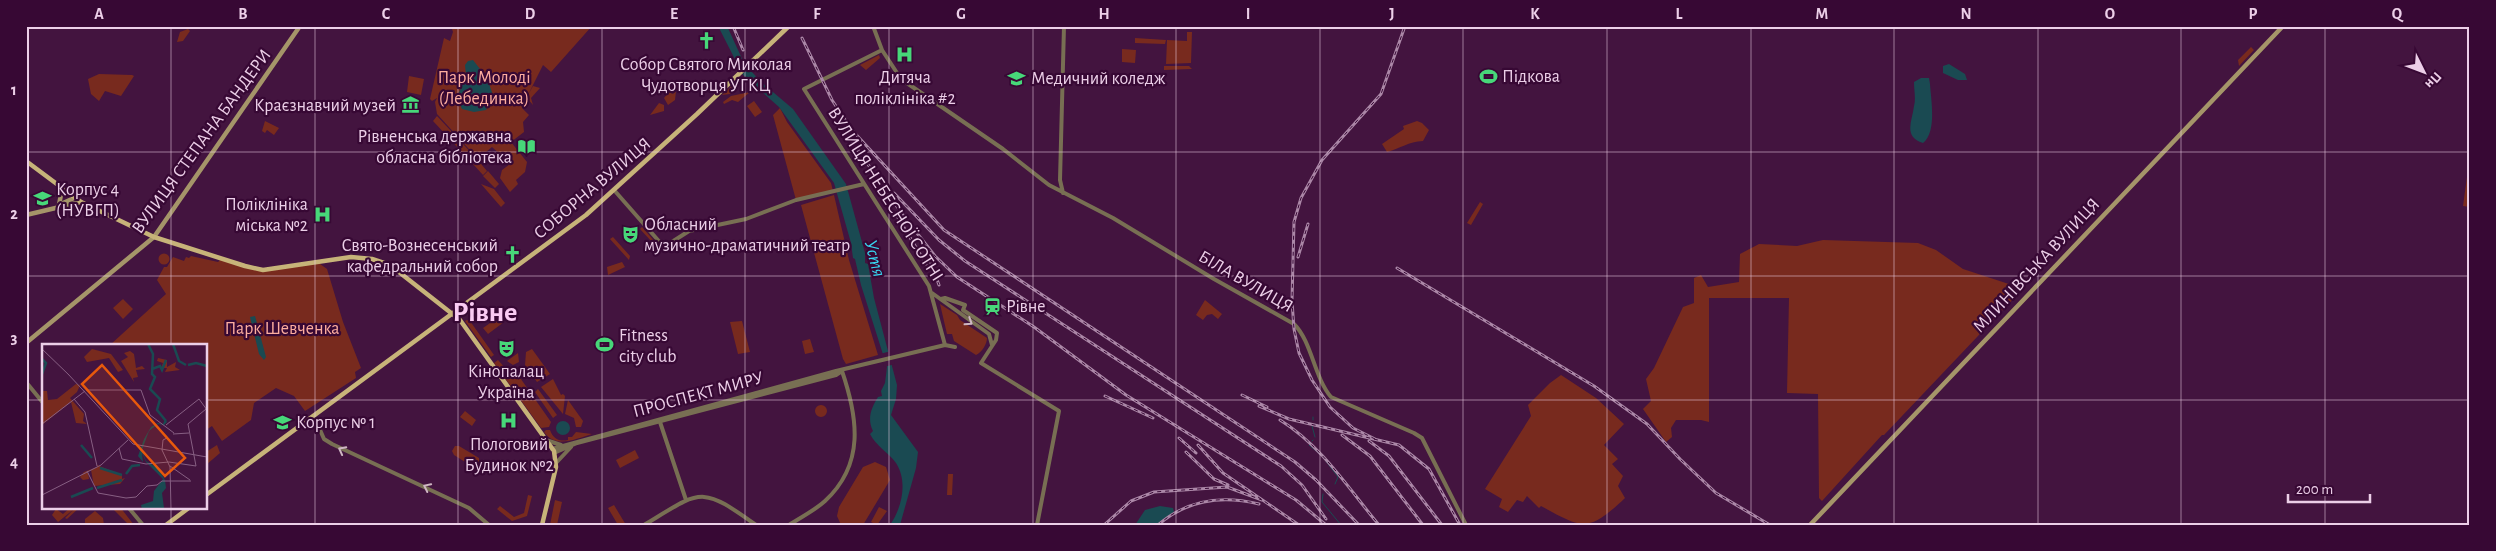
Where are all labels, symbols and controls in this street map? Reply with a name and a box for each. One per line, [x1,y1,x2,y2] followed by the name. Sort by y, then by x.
[94,6,104,22] text: A
[238,6,248,22] text: B
[382,6,391,22] text: C
[525,6,536,22] text: D
[670,6,678,22] text: E
[813,6,821,22] text: F
[956,6,966,22] text: G
[1098,6,1110,22] text: H
[1246,6,1250,22] text: I
[1389,6,1395,22] text: J
[1530,6,1540,22] text: K
[1676,6,1683,22] text: L
[1816,6,1828,22] text: M
[1960,6,1972,22] text: N
[2105,6,2115,22] text: O
[2249,6,2258,22] text: P
[2392,6,2404,23] text: Q
[696,31,716,51] church icon: Собор Святого Миколая Чудотворця УГКЦ
[895,44,915,64] hospital icon: Дитяча поліклініка #2
[129,46,275,237] street label: ВУЛИЦЯ СТЕПАНА БАНДЕРИ
[2398,48,2448,98] north arrow
[620,55,792,95] place label: Собор Святого Миколая Чудотворця УГКЦ
[1478,66,1498,86] sports icon: Підкова
[1007,68,1027,88] school or university icon: Медичний коледж
[1502,68,1560,86] place label: Підкова
[437,69,531,108] park label: Парк Молоді (Лебединка)
[854,69,956,108] place label: Дитяча поліклініка #2
[2422,69,2444,91] text: Пн
[1031,70,1166,88] place label: Медичний коледж
[11,82,17,98] text: 1
[400,95,420,115] museum icon: Краєзнавчий музей
[254,97,396,115] place label: Краєзнавчий музей
[824,103,948,285] street label: ВУЛИЦЯ НЕБЕСНОЇ СОТНІ
[358,128,512,167] place label: Рівненська державна обласна бібліотека
[531,135,655,243] street label: СОБОРНА ВУЛИЦЯ
[516,136,536,156] library icon: Рівненська державна обласна бібліотека
[56,181,120,220] place label: Корпус 4 (НУВГП)
[32,189,52,209] school or university icon: Корпус 4 (НУВГП)
[1970,195,2103,336] street label: МЛИНІВСЬКА ВУЛИЦЯ
[225,196,308,235] place label: Поліклініка міська №2
[312,204,332,224] hospital icon: Поліклініка міська №2
[10,206,18,222] text: 2
[644,215,850,255] place label: Обласний музично-драматичний театр
[620,224,640,244] theatre icon: Обласний музично-драматичний театр
[341,237,498,276] place label: Свято-Вознесенський кафедральний собор
[861,238,889,279] water label: Устя
[502,245,522,265] church icon: Свято-Вознесенський кафедральний собор
[1195,248,1296,316] street label: БІЛА ВУЛИЦЯ
[982,296,1002,316] station icon: Рівне
[1006,298,1046,316] place label: Рівне
[453,299,517,327] district label: Рівне
[964,315,973,325] one-way arrow
[224,320,340,338] park label: Парк Шевченка
[619,327,677,366] place label: Fitness city club
[11,330,18,346] text: 3
[595,335,615,355] sports icon: Fitness city club
[496,338,516,358] theatre icon: Кінопалац Україна
[42,344,208,508] inset map
[468,363,544,402] place label: Кінопалац Україна
[631,369,765,421] street label: ПРОСПЕКТ МИРУ
[499,411,519,431] hospital icon: Пологовий Будинок №2
[272,412,292,432] school or university icon: Корпус № 1
[296,414,375,432] place label: Корпус № 1
[464,436,554,475] place label: Пологовий Будинок №2
[339,446,348,456] one-way arrow
[10,454,18,470] text: 4
[2288,471,2371,503] scale bar
[2296,482,2333,497] text: 200 m
[423,483,432,494] one-way arrow

